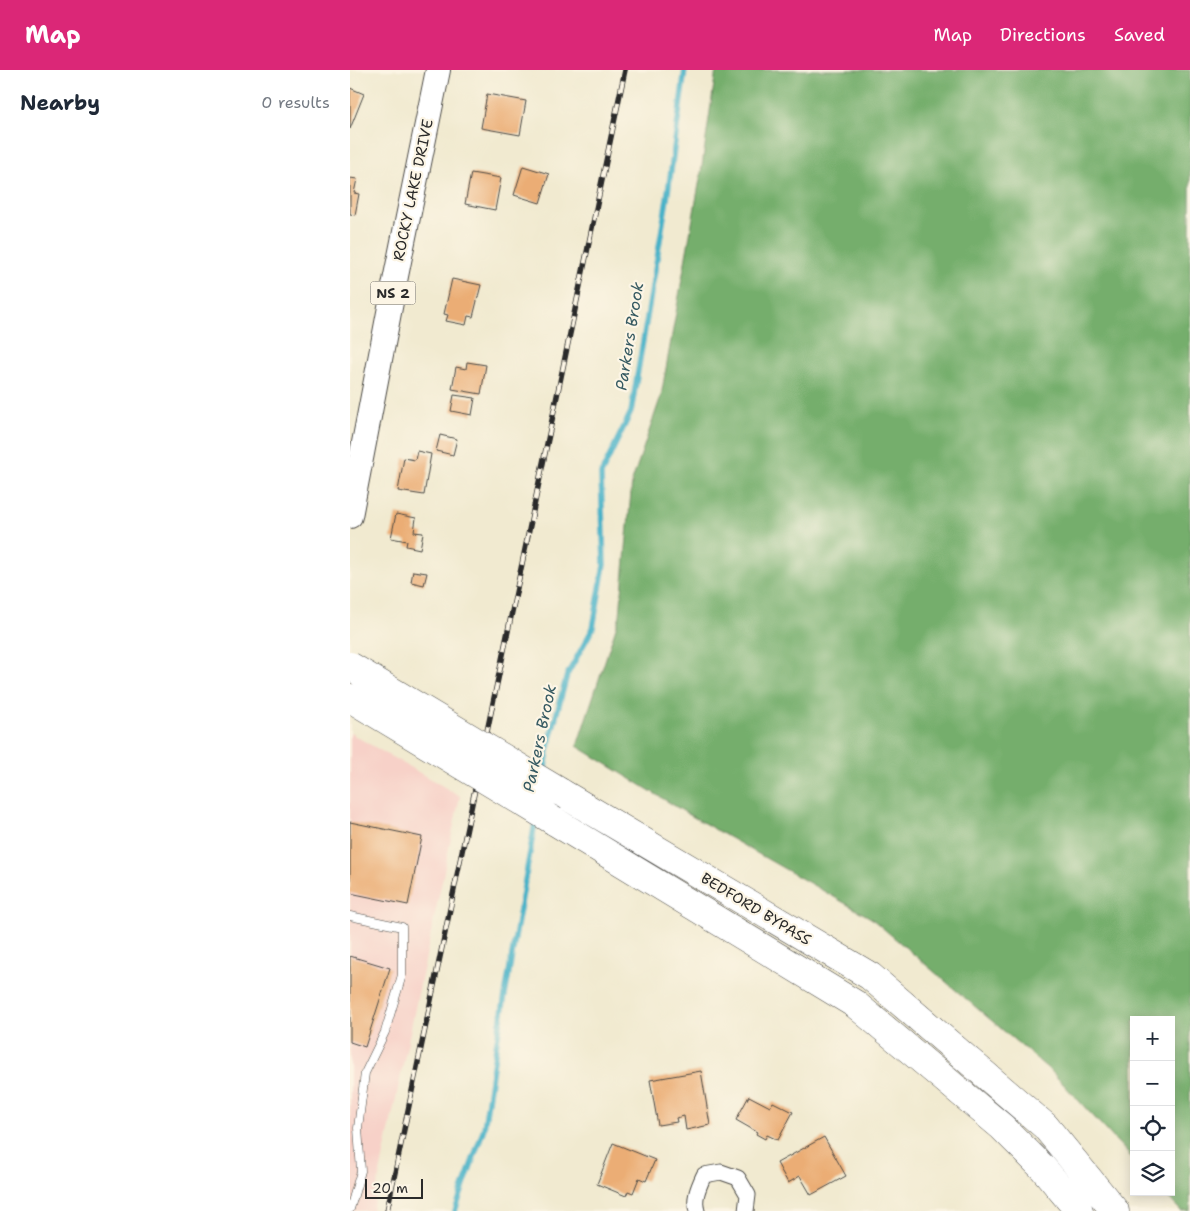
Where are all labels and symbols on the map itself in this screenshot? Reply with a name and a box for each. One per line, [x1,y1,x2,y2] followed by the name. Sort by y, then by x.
[388,117,438,263] street label: ROCKY LAKE DRIVE
[611,280,648,392] water label: Parkers Brook
[370,282,416,304] road number: NS 2
[518,682,561,794] water label: Parkers Brook
[697,868,815,950] street label: BEDFORD BYPASS
[365,1176,422,1199] scale bar

